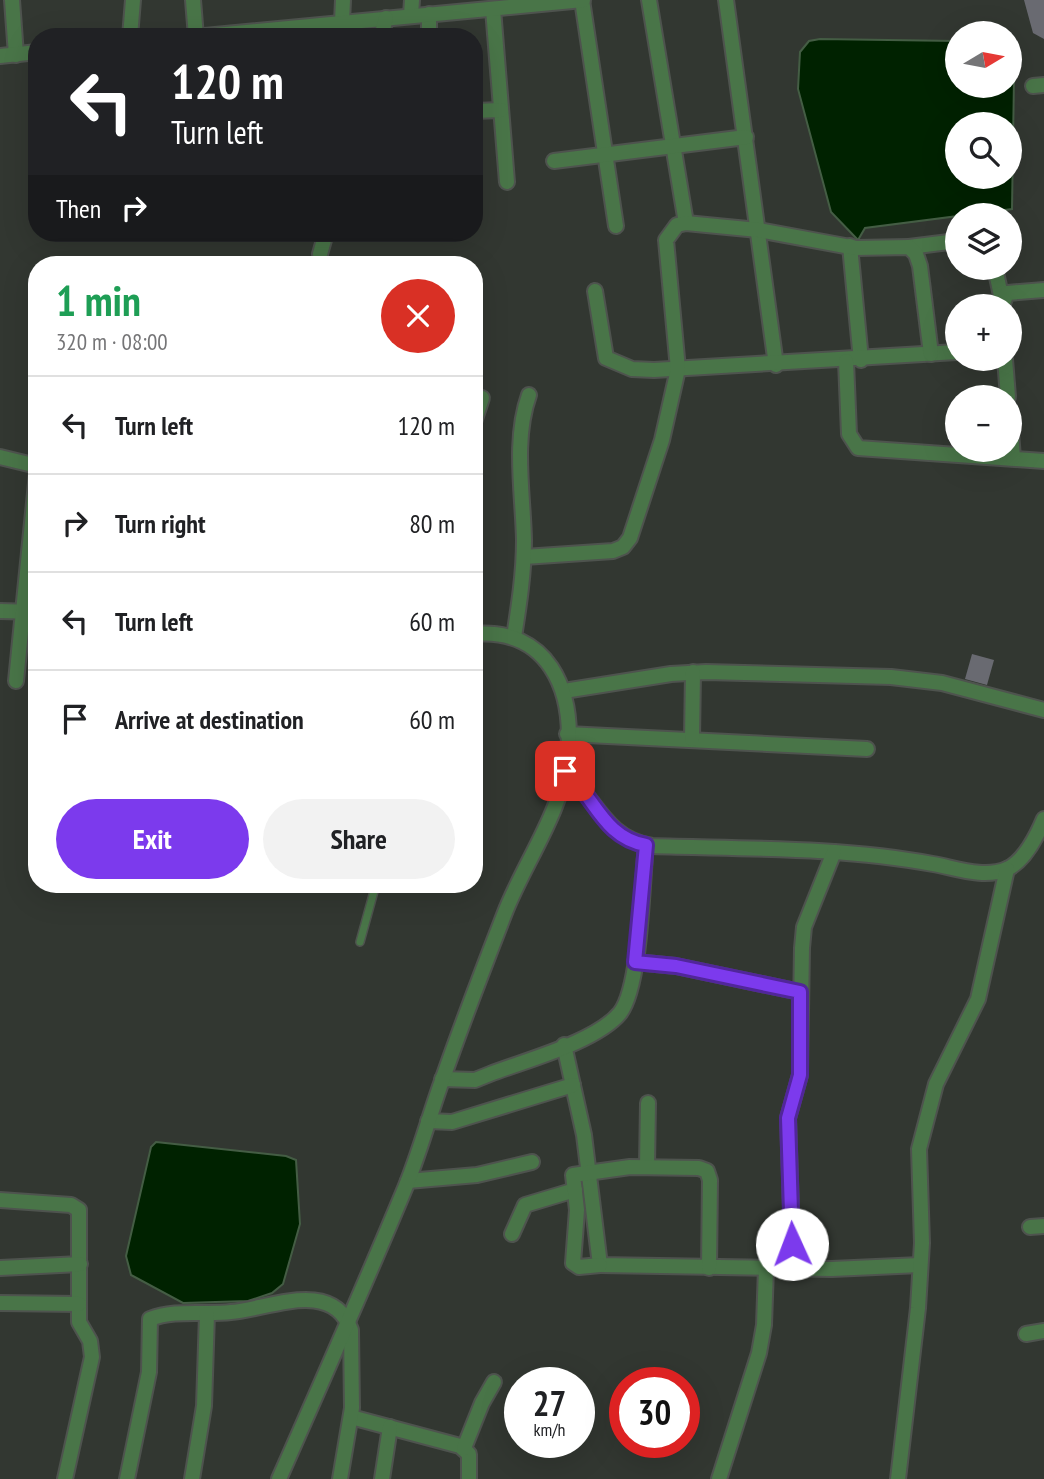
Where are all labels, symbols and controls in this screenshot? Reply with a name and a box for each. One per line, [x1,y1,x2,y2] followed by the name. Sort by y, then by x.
[945,21,1022,98] north arrow
[945,21,1022,462] map controls
[171,49,284,113] text: 120 m
[56,56,147,147] icon: left
[171,111,263,153] text: Turn left
[945,112,1022,189] button: search
[115,189,153,227] icon: right
[56,192,101,225] text: Then
[945,203,1022,280] button: layers
[56,273,141,328] text: 1 min
[381,279,455,353] button: close
[945,294,1022,371] button: +
[56,327,168,356] text: 320 m · 08:00
[945,385,1022,462] button: −
[56,406,94,444] icon: left
[115,409,193,442] text: Turn left
[397,409,455,442] text: 120 m
[56,504,94,542] icon: right
[115,507,206,540] text: Turn right
[409,507,455,540] text: 80 m
[56,602,94,640] icon: left
[115,605,193,638] text: Turn left
[409,605,455,638] text: 60 m
[56,700,94,738] icon: arrive
[115,703,304,736] text: Arrive at destination
[409,703,455,736] text: 60 m
[535,741,595,801] pin
[546,752,584,790] icon: arrive
[56,799,249,879] button: Exit
[263,799,455,879] button: Share
[755,1207,829,1281] position arrow
[609,1367,700,1458] speed limit sign: 30
[533,1380,566,1426] text: 27
[534,1418,565,1441] text: km/h

